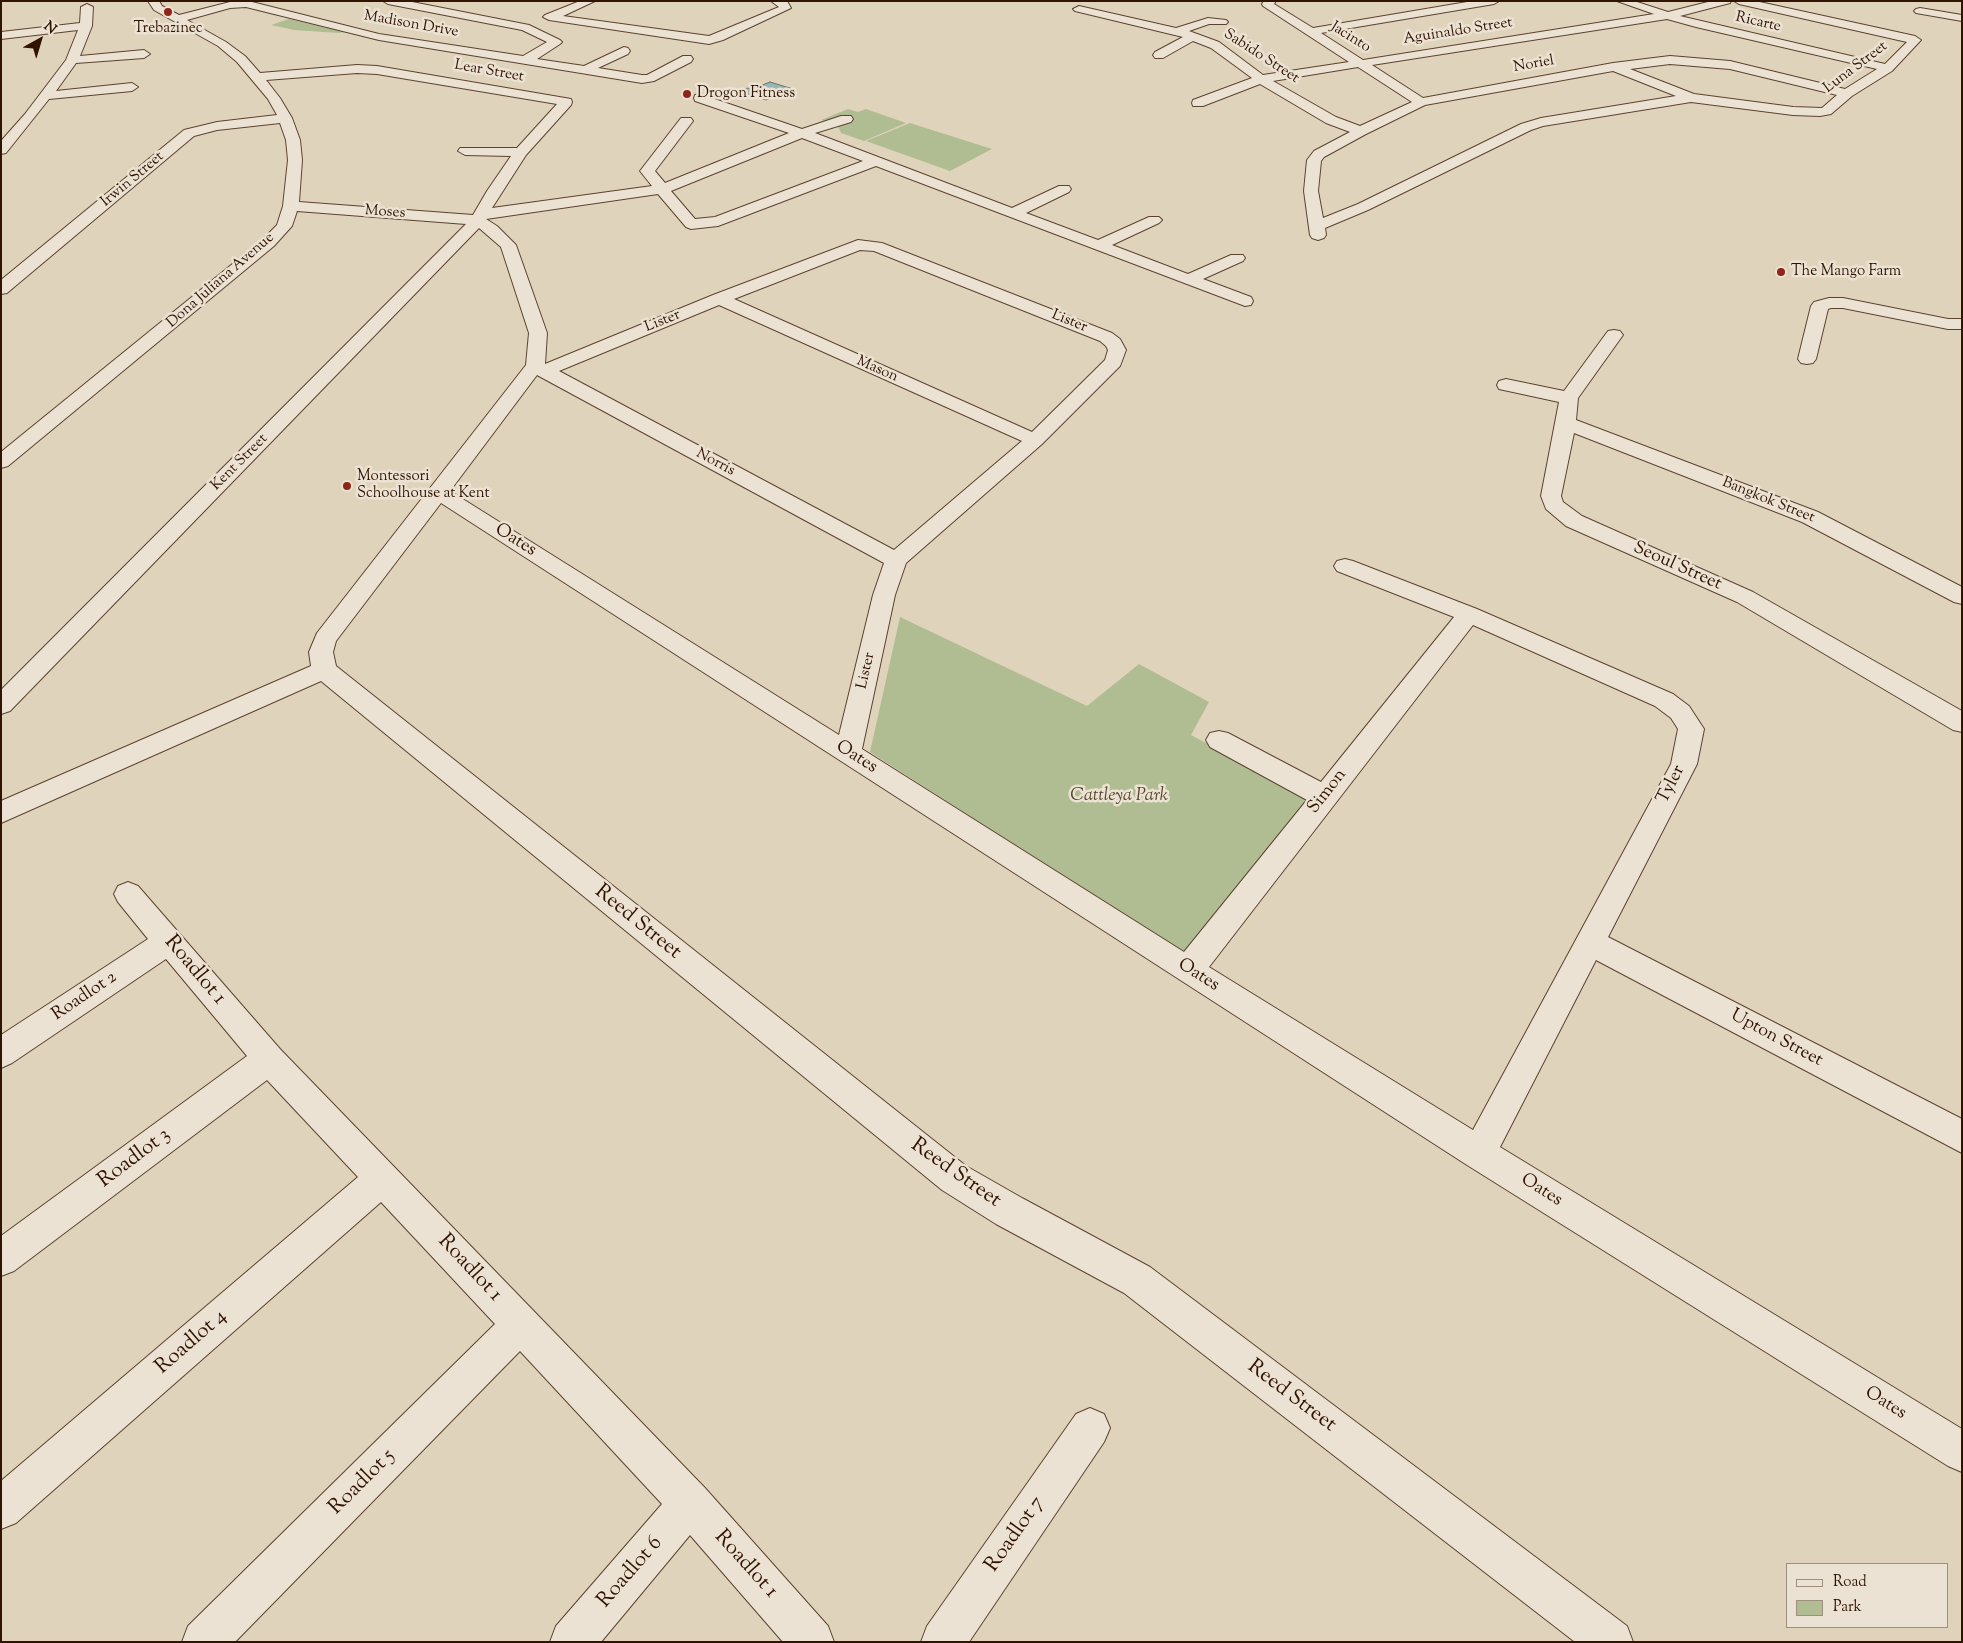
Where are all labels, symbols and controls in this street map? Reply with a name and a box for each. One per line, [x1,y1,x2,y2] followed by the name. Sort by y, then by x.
[162,6,174,18] marker: Trebazinec
[362,8,460,42] street label: Madison Drive
[1733,9,1783,37] street label: Ricarte
[1402,14,1514,50] street label: Aguinaldo Street
[15,15,65,65] north arrow
[39,17,60,40] text: N
[1327,19,1373,57] street label: Jacinto
[133,20,203,38] place label: Trebazinec
[1220,26,1302,88] street label: Sabido Street
[1820,38,1892,98] street label: Luna Street
[1512,53,1556,77] street label: Noriel
[453,57,525,87] street label: Lear Street
[697,85,795,103] place label: Drogon Fitness
[681,88,693,100] marker: Drogon Fitness
[98,148,168,212] street label: Irwin Street
[364,203,406,223] street label: Moses
[164,229,278,333] street label: Dona Juliana Avenue
[1791,263,1901,281] place label: The Mango Farm
[1775,266,1787,278] marker: The Mango Farm
[643,307,683,337] street label: Lister
[1049,307,1089,337] street label: Lister
[853,353,901,387] street label: Mason
[208,431,272,495] street label: Kent Street
[693,445,737,481] street label: Norris
[357,468,490,503] place label: Montessori Schoolhouse at Kent
[1719,474,1817,528] street label: Bangkok Street
[341,480,353,492] marker: Montessori Schoolhouse at Kent
[490,520,540,562] street label: Oates
[1629,538,1725,596] street label: Seoul Street
[854,651,880,691] street label: Lister
[831,737,881,779] street label: Oates
[1653,762,1691,808] street label: Tyler
[1304,765,1352,819] street label: Simon
[1070,786,1168,808] park label: Cattleya Park
[588,880,686,966] street label: Reed Street
[158,931,230,1011] street label: Roadlot 1
[1173,955,1223,997] street label: Oates
[49,968,121,1026] street label: Roadlot 2
[1726,1006,1826,1072] street label: Upton Street
[94,1124,176,1194] street label: Roadlot 3
[905,1134,1005,1214] street label: Reed Street
[1516,1170,1566,1212] street label: Oates
[431,1230,507,1308] street label: Roadlot 1
[151,1305,233,1381] street label: Roadlot 4
[1242,1355,1340,1439] street label: Reed Street
[1860,1383,1910,1425] street label: Oates
[325,1445,401,1521] street label: Roadlot 5
[981,1492,1051,1578] street label: Roadlot 7
[708,1526,782,1604] street label: Roadlot 1
[593,1532,669,1614] street label: Roadlot 6
[1786,1563,1948,1628] legend
[1833,1572,1867,1593] text: Road
[1833,1597,1862,1618] text: Park

